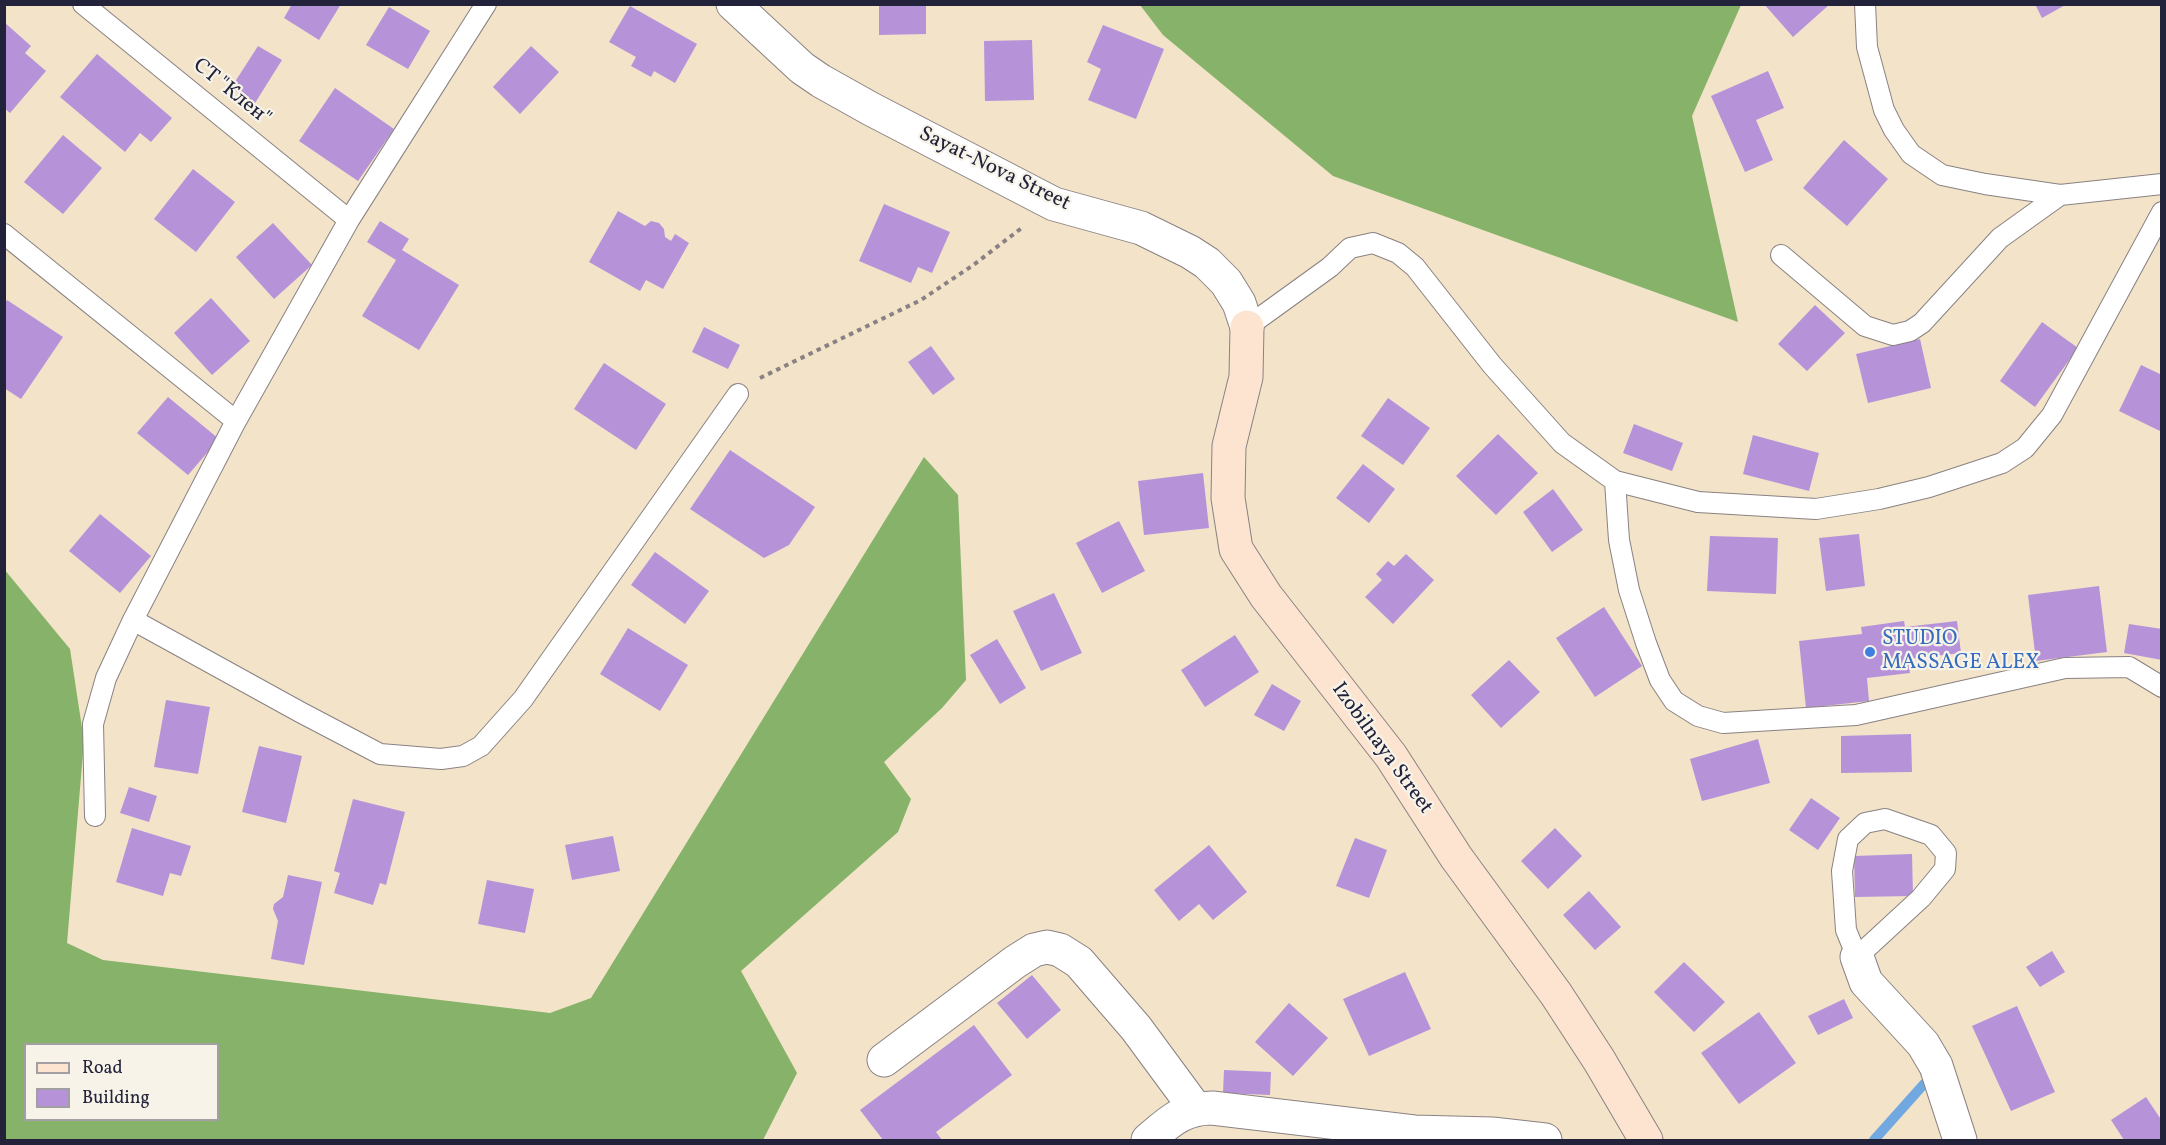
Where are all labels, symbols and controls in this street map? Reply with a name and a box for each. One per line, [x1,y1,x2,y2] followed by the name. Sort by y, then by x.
[187,54,275,132] street label: СТ "Клен"
[914,122,1074,218] street label: Sayat-Nova Street
[1882,627,2039,677] place label: STUDIO MASSAGE ALEX
[1863,645,1877,659] marker: STUDIO MASSAGE ALEX
[1325,678,1437,820] street label: Izobilnaya Street
[24,1043,219,1121] legend
[82,1056,123,1081] text: Road
[82,1086,150,1111] text: Building

